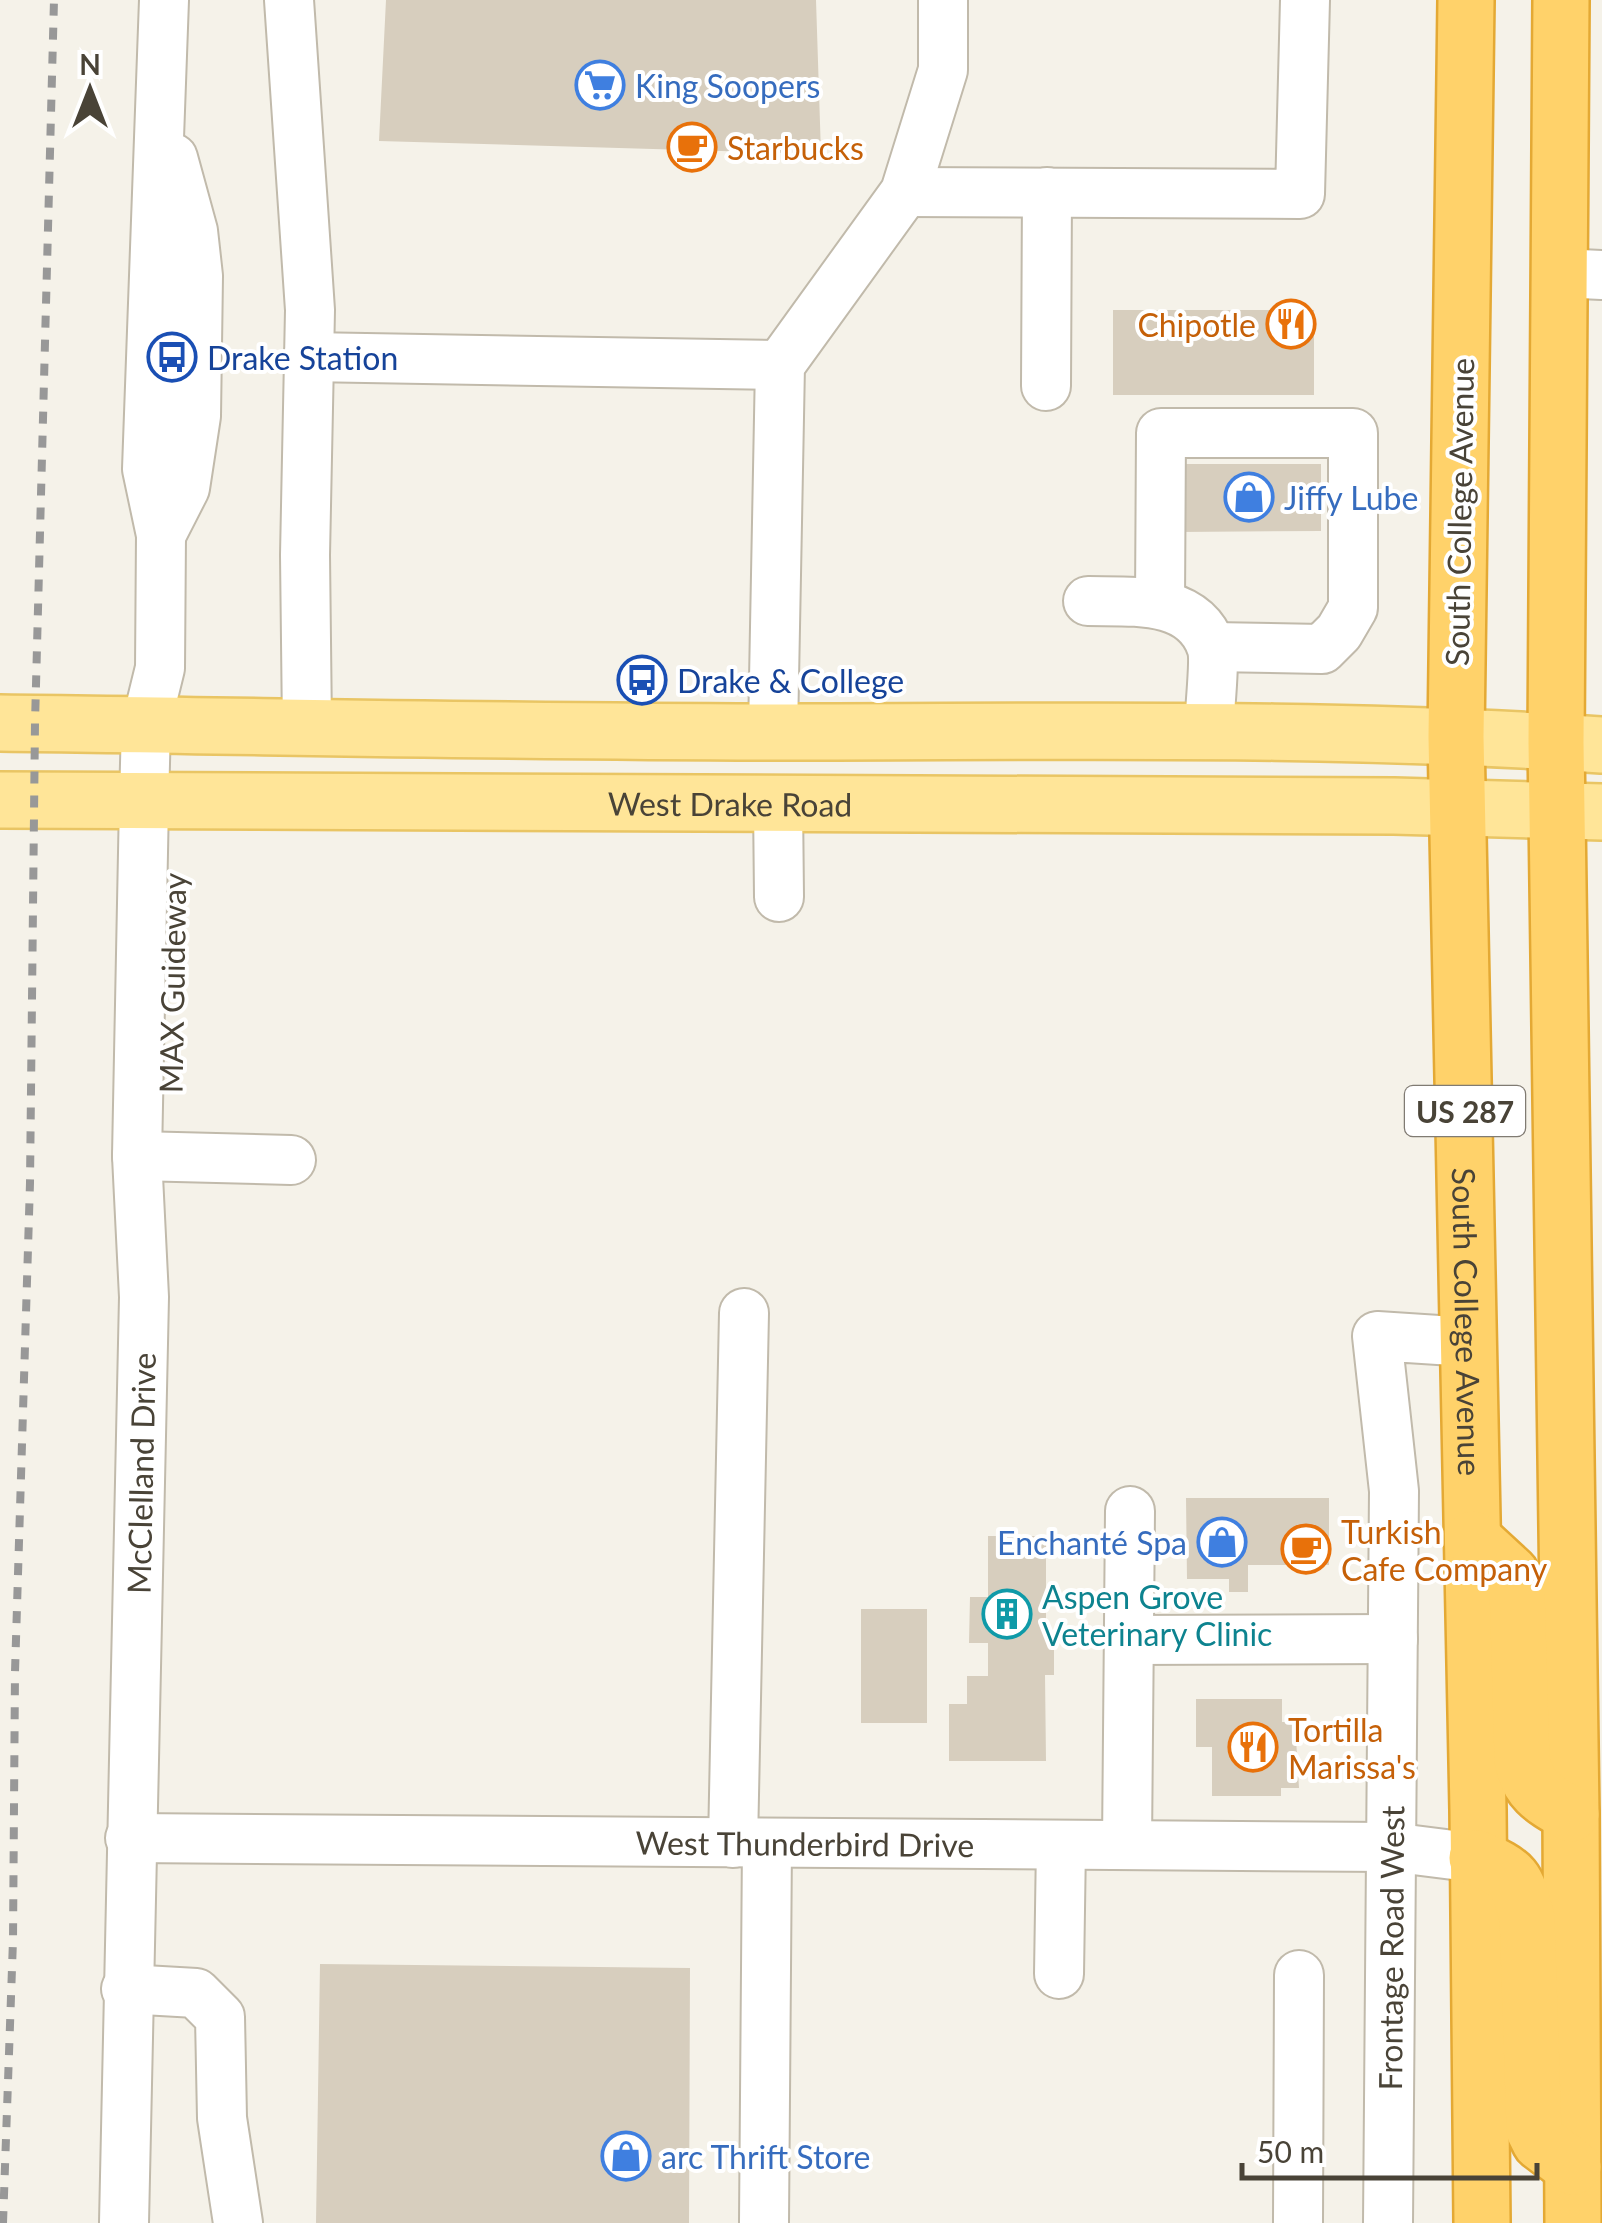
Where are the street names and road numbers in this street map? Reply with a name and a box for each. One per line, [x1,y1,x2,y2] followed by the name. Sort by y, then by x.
[1437,358,1481,666] street label: South College Avenue
[608,783,852,823] street label: West Drake Road
[151,872,193,1094] street label: MAX Guideway
[1405,1086,1525,1136] road number: US 287
[1445,1167,1491,1476] street label: South College Avenue
[118,1352,162,1594] street label: McClelland Drive
[1370,1805,1411,2091] street label: Frontage Road West
[636,1822,974,1864] street label: West Thunderbird Drive

